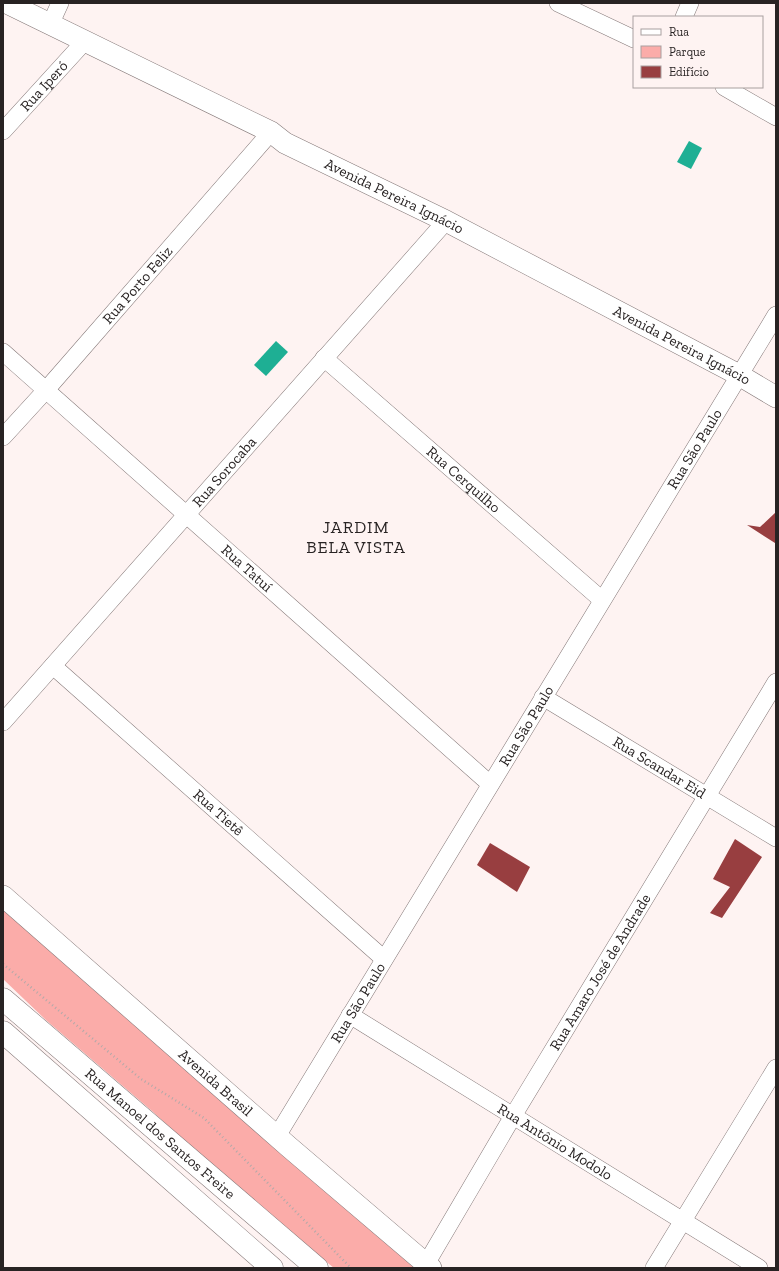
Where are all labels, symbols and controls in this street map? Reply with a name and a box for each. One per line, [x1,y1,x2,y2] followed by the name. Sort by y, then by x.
[633,16,763,88] legend
[669,25,689,39] text: Rua
[669,45,706,59] text: Parque
[16,57,72,115] street label: Rua Iperó
[669,65,709,79] text: Edifício
[322,155,467,238] street label: Avenida Pereira Ignácio
[99,242,176,328] street label: Rua Porto Feliz
[610,302,754,389] street label: Avenida Pereira Ignácio
[663,405,726,492] street label: Rua São Paulo
[189,433,260,511] street label: Rua Sorocaba
[423,442,504,517] street label: Rua Cerquilho
[306,517,406,557] district label: JARDIM BELA VISTA
[218,541,276,596] street label: Rua Tatuí
[495,682,558,769] street label: Rua São Paulo
[610,732,710,803] street label: Rua Scandar Eid
[190,785,247,840] street label: Rua Tietê
[546,890,655,1054] street label: Rua Amaro José de Andrade
[327,959,389,1046] street label: Rua São Paulo
[175,1045,256,1120] street label: Avenida Brasil
[81,1064,239,1203] street label: Rua Manoel dos Santos Freire
[494,1099,616,1184] street label: Rua Antônio Modolo

